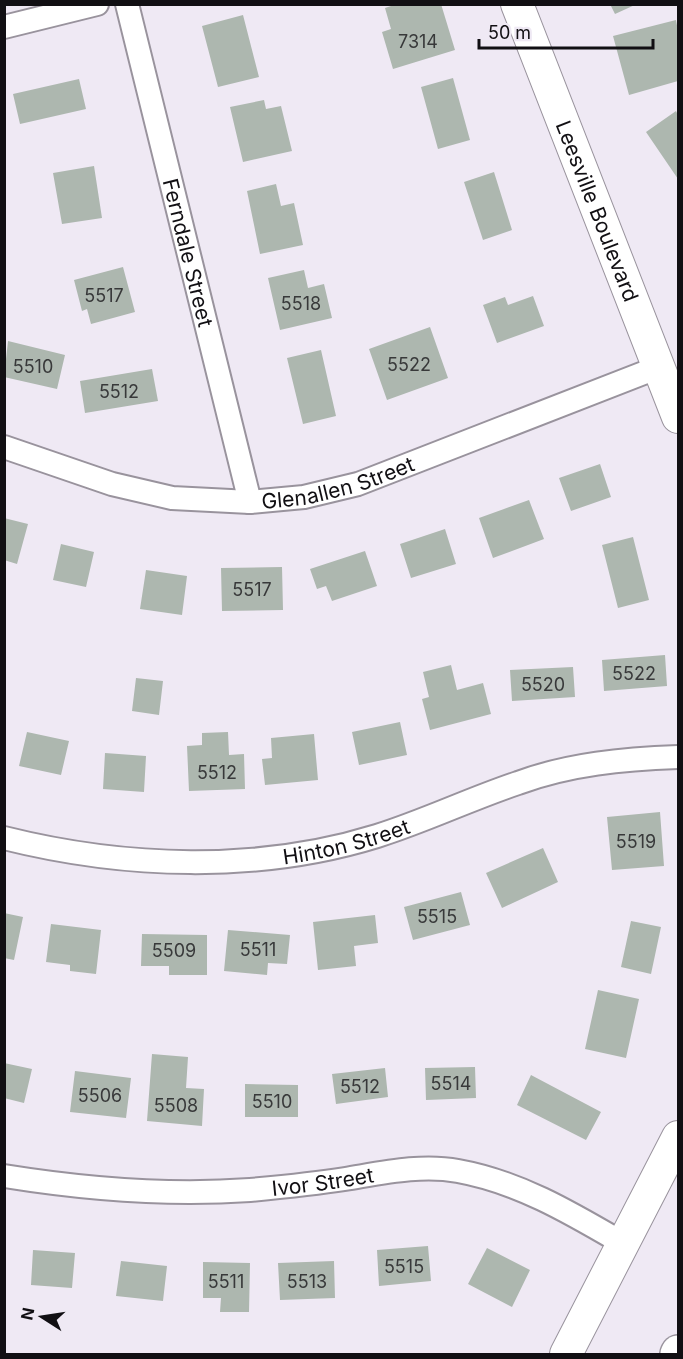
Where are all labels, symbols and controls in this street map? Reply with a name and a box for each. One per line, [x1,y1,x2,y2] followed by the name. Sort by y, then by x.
[479,12,653,50] scale bar
[488,22,531,43] text: 50 m
[398,31,438,52] house number: 7314
[551,117,644,305] street label: Leesville Boulevard
[158,176,219,329] street label: Ferndale Street
[84,285,124,306] house number: 5517
[281,293,321,314] house number: 5518
[387,354,431,375] house number: 5522
[13,356,53,377] house number: 5510
[99,381,139,402] house number: 5512
[260,451,418,513] street label: Glenallen Street
[232,579,272,600] house number: 5517
[612,663,656,684] house number: 5522
[521,674,565,695] house number: 5520
[197,762,237,783] house number: 5512
[281,813,413,869] street label: Hinton Street
[616,831,656,852] house number: 5519
[417,906,457,927] house number: 5515
[240,939,276,960] house number: 5511
[152,940,196,961] house number: 5509
[431,1073,471,1094] house number: 5514
[340,1076,380,1097] house number: 5512
[78,1085,122,1106] house number: 5506
[252,1091,292,1112] house number: 5510
[154,1095,198,1116] house number: 5508
[270,1162,376,1200] street label: Ivor Street
[384,1256,424,1277] house number: 5515
[208,1271,244,1292] house number: 5511
[287,1271,327,1292] house number: 5513
[12,1287,72,1347] north arrow
[16,1306,38,1322] text: N

